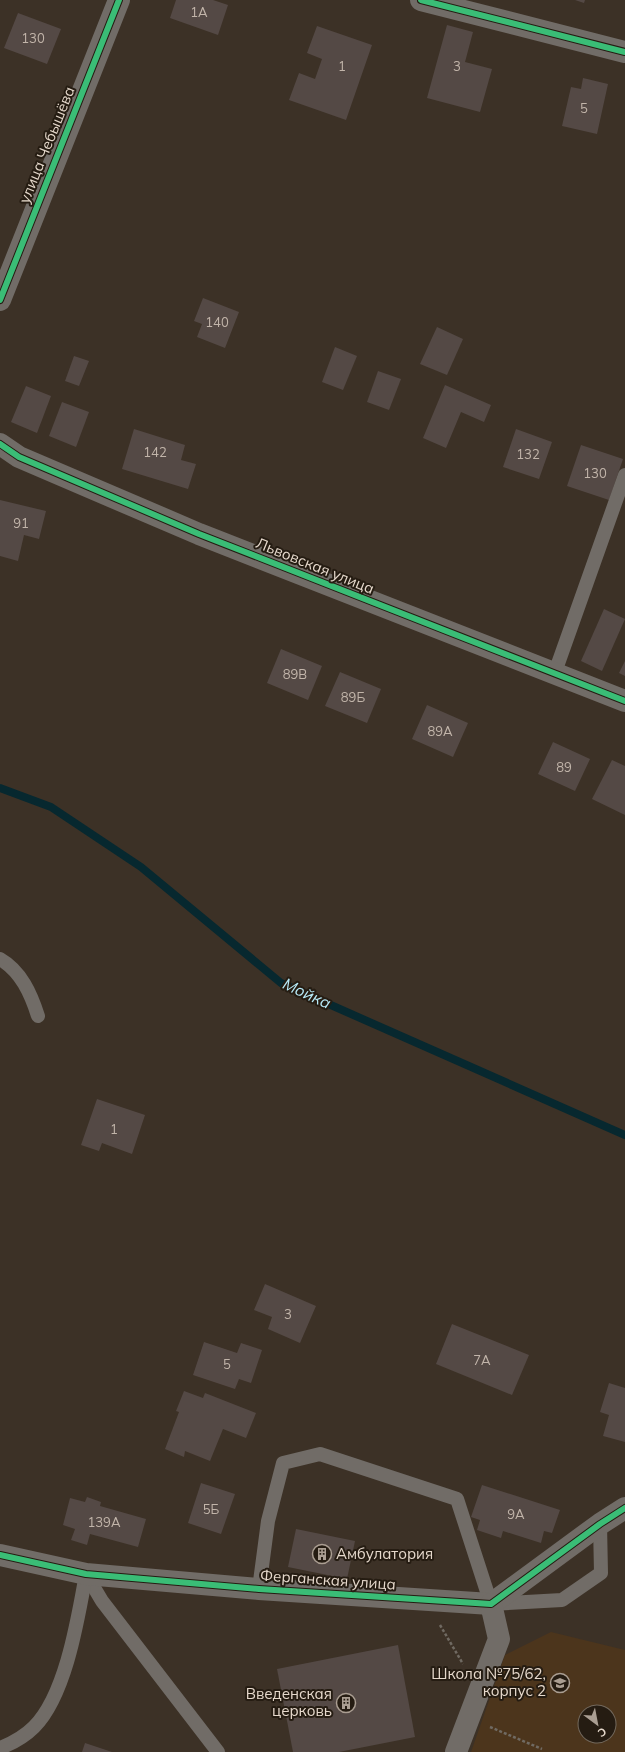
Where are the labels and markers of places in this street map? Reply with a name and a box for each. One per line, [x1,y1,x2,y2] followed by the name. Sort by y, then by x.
[311,1543,333,1565] building icon: Амбулатория
[336,1544,433,1563] place label: Амбулатория
[431,1664,546,1700] place label: Школа №75/62, корпус 2
[549,1672,571,1694] school or university icon: Школа №75/62, корпус 2
[246,1684,332,1720] place label: Введенская церковь
[335,1692,357,1714] building icon: Введенская церковь

